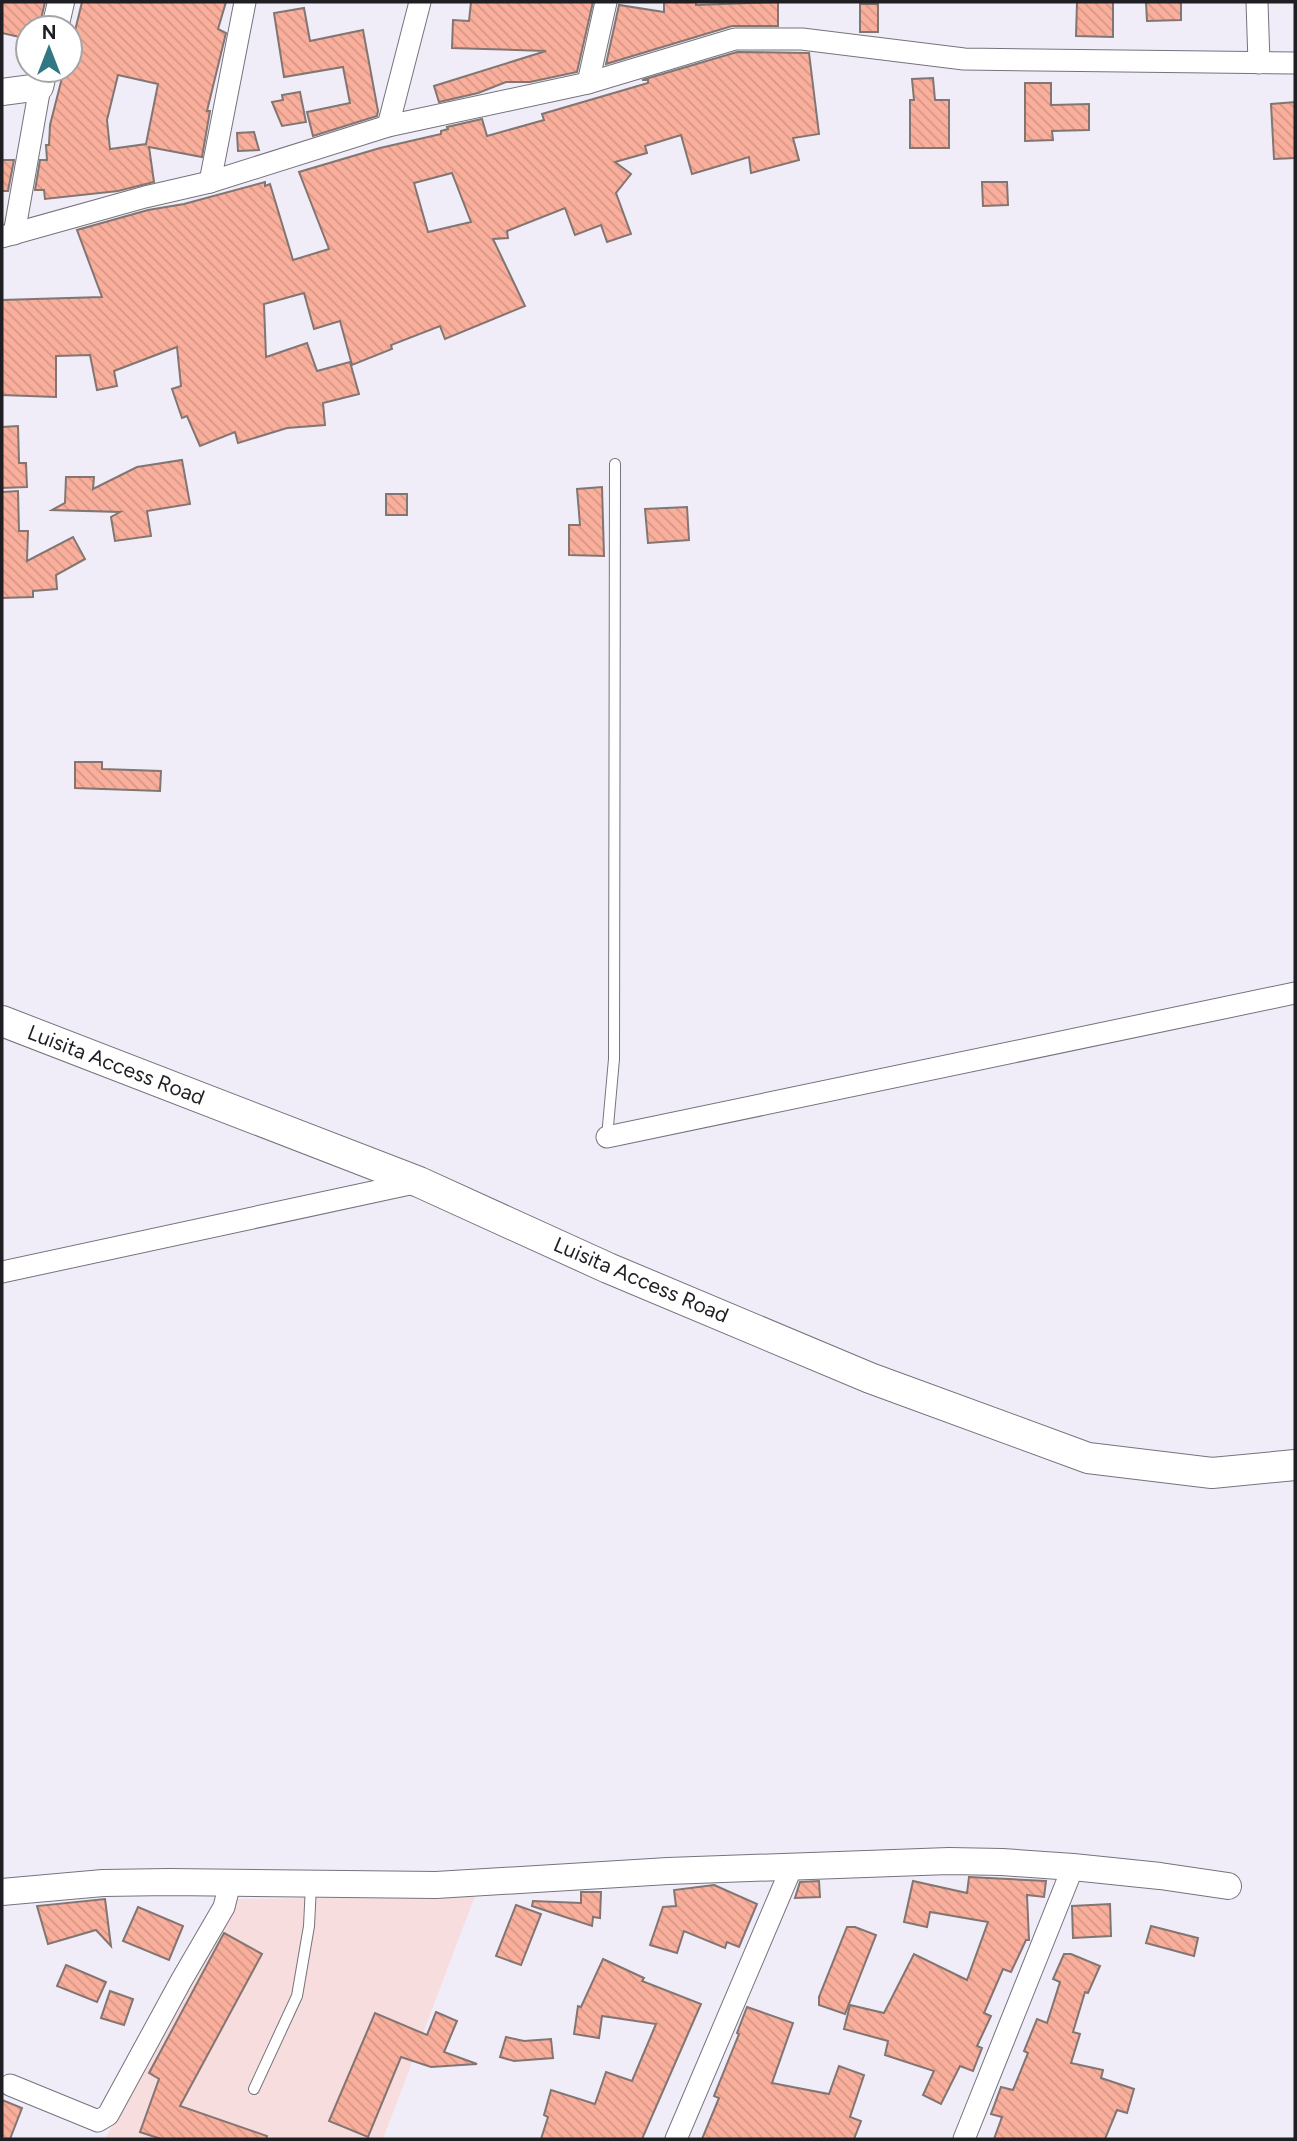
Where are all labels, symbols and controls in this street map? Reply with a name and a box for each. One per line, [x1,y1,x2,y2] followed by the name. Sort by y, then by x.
[14,14,84,84] north arrow
[42,21,56,44] text: N
[24,1019,208,1110] street label: Luisita Access Road
[550,1231,732,1328] street label: Luisita Access Road

